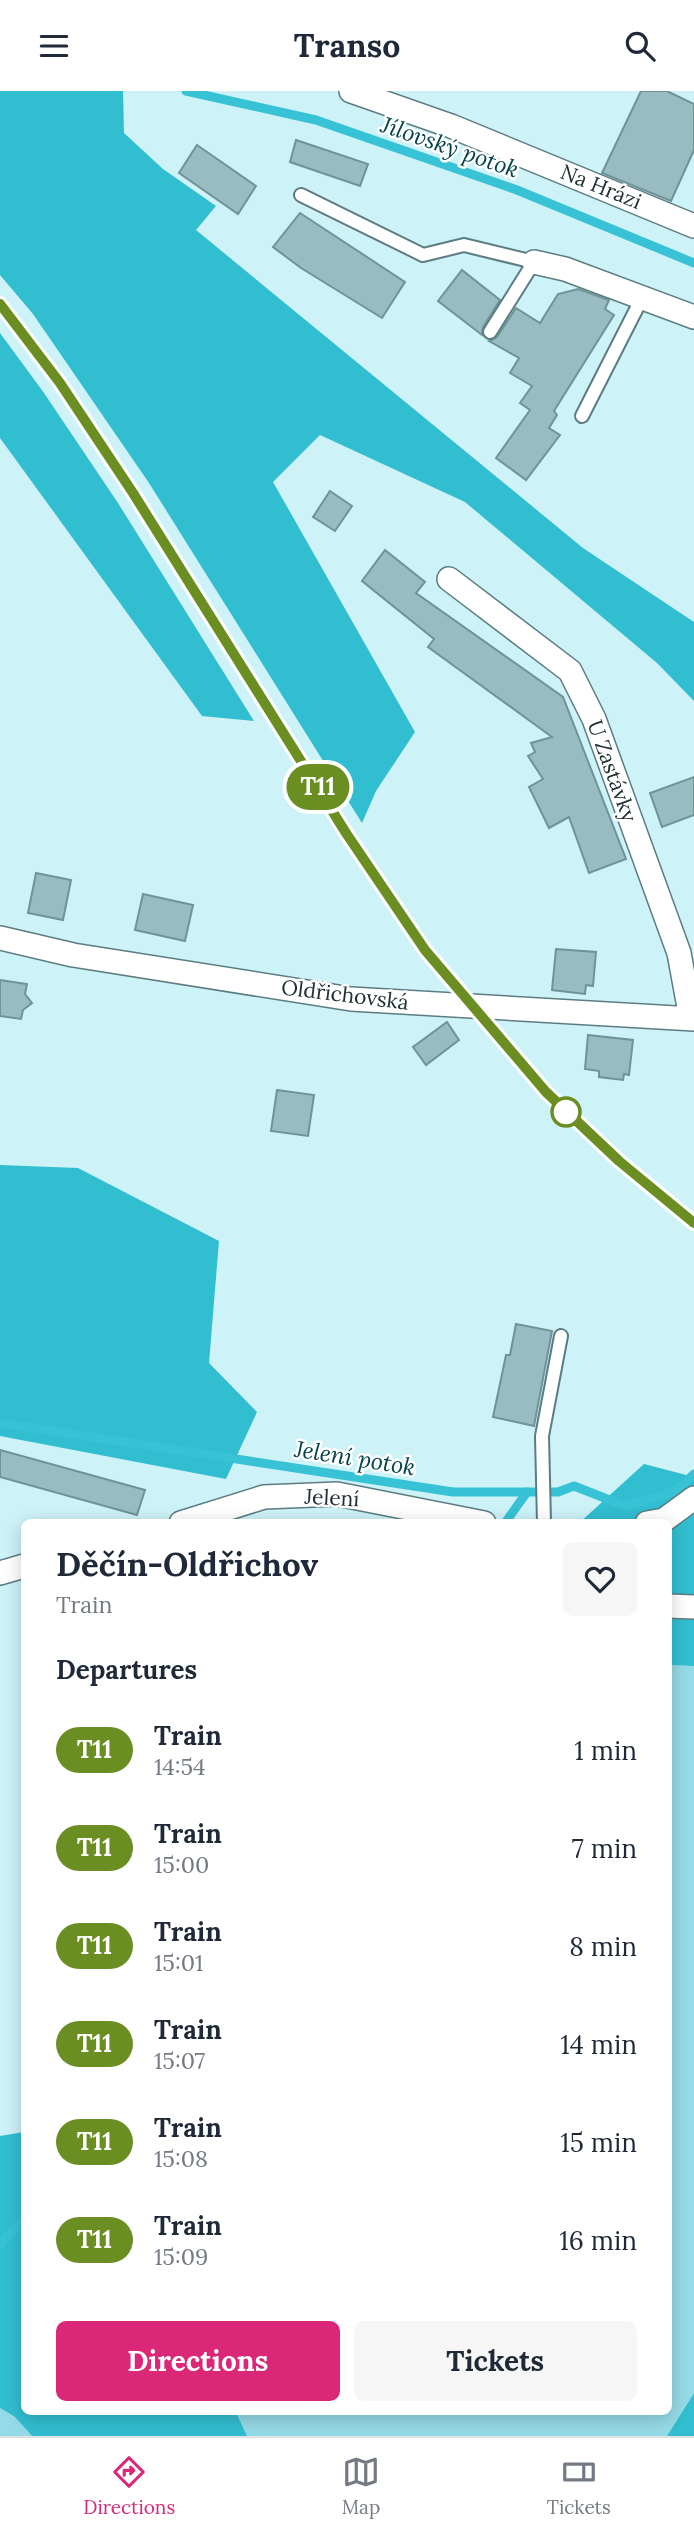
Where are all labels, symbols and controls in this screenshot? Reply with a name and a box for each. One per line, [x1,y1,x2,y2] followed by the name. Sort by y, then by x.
[294,25,400,66] text: Transo
[35,27,73,65] icon: menu
[621,27,659,65] icon: search
[377,109,523,184] water label: Jílovský potok
[557,158,646,215] street label: Na Hrázi
[582,716,643,825] street label: U Zastávky
[278,764,358,810] line badge: T11
[300,771,336,802] text: T11
[280,973,411,1016] street label: Oldřichovská
[551,1097,581,1127] unlabelled marker
[292,1434,417,1481] water label: Jelení potok
[303,1483,360,1512] street label: Jelení
[563,1542,637,1616] button: heart
[56,1543,318,1585] text: Děčín-Oldřichov
[56,1590,112,1619] text: Train
[56,1653,197,1686] text: Departures
[154,1719,222,1752] text: Train
[77,1734,112,1765] text: T11
[574,1734,637,1767] text: 1 min
[154,1752,206,1781] text: 14:54
[154,1817,222,1850] text: Train
[77,1832,112,1863] text: T11
[572,1832,637,1865] text: 7 min
[154,1850,209,1879] text: 15:00
[154,1915,222,1948] text: Train
[77,1930,112,1961] text: T11
[569,1930,637,1963] text: 8 min
[154,1948,203,1977] text: 15:01
[154,2013,222,2046] text: Train
[77,2028,112,2059] text: T11
[560,2028,637,2061] text: 14 min
[154,2046,205,2075] text: 15:07
[154,2111,222,2144] text: Train
[77,2126,112,2157] text: T11
[560,2126,637,2159] text: 15 min
[154,2144,208,2173] text: 15:08
[154,2209,222,2242] text: Train
[77,2224,112,2255] text: T11
[559,2224,637,2257] text: 16 min
[154,2242,208,2271] text: 15:09
[56,2321,340,2401] button: Directions
[354,2321,637,2401] button: Tickets
[83,2453,175,2519] tab: Directions
[342,2453,380,2519] tab: Map
[547,2453,611,2519] tab: Tickets

